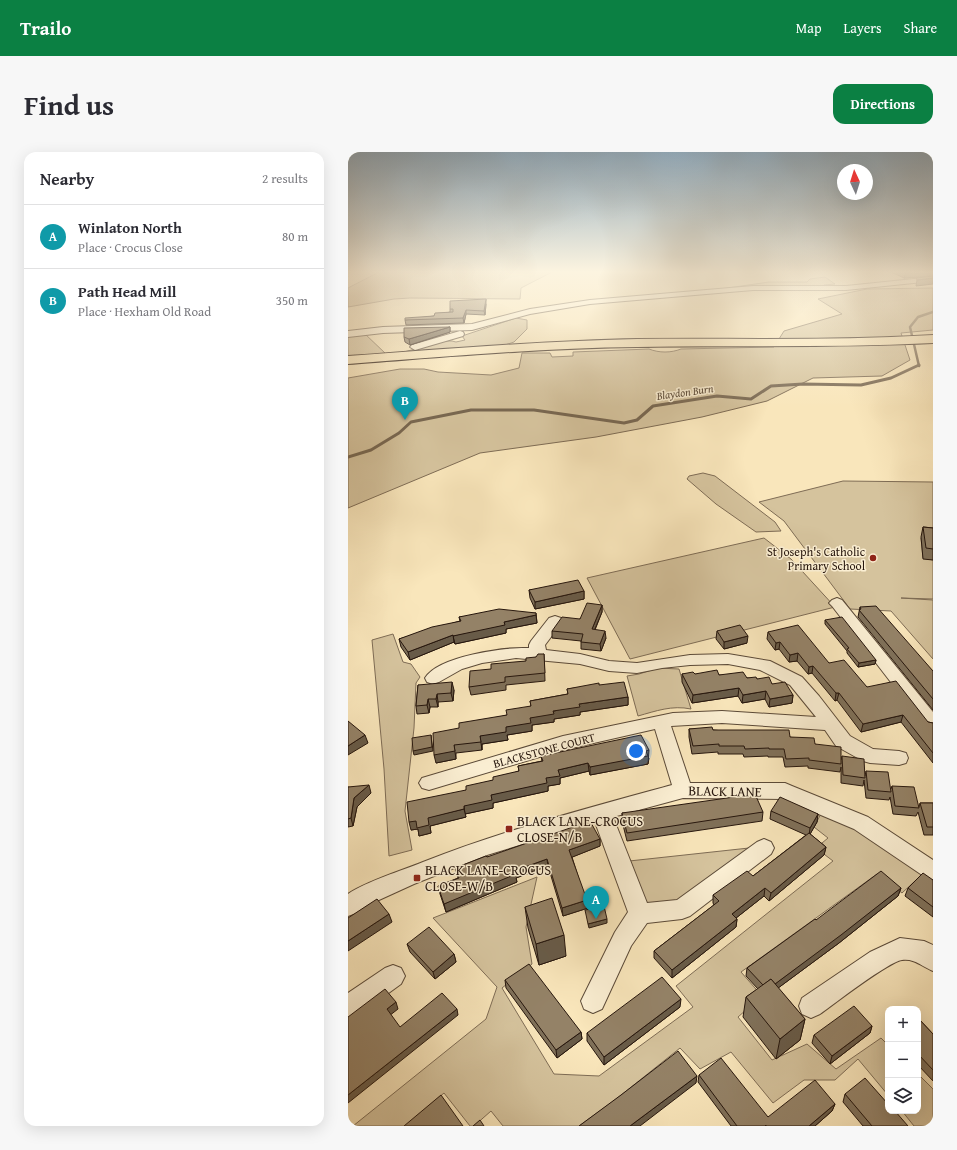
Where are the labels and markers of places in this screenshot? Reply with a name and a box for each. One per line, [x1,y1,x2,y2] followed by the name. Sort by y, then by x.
[392,387,418,420] pin: B
[767,543,866,574] place label: St Joseph's Catholic Primary School
[868,553,878,563] marker: St Joseph's Catholic Primary School
[517,811,643,847] place label: BLACK LANE-CROCUS CLOSE-N/B
[504,824,514,834] marker: BLACK LANE-CROCUS CLOSE-N/B
[425,860,551,896] place label: BLACK LANE-CROCUS CLOSE-W/B
[412,873,422,883] marker: BLACK LANE-CROCUS CLOSE-W/B
[583,886,609,919] pin: A

